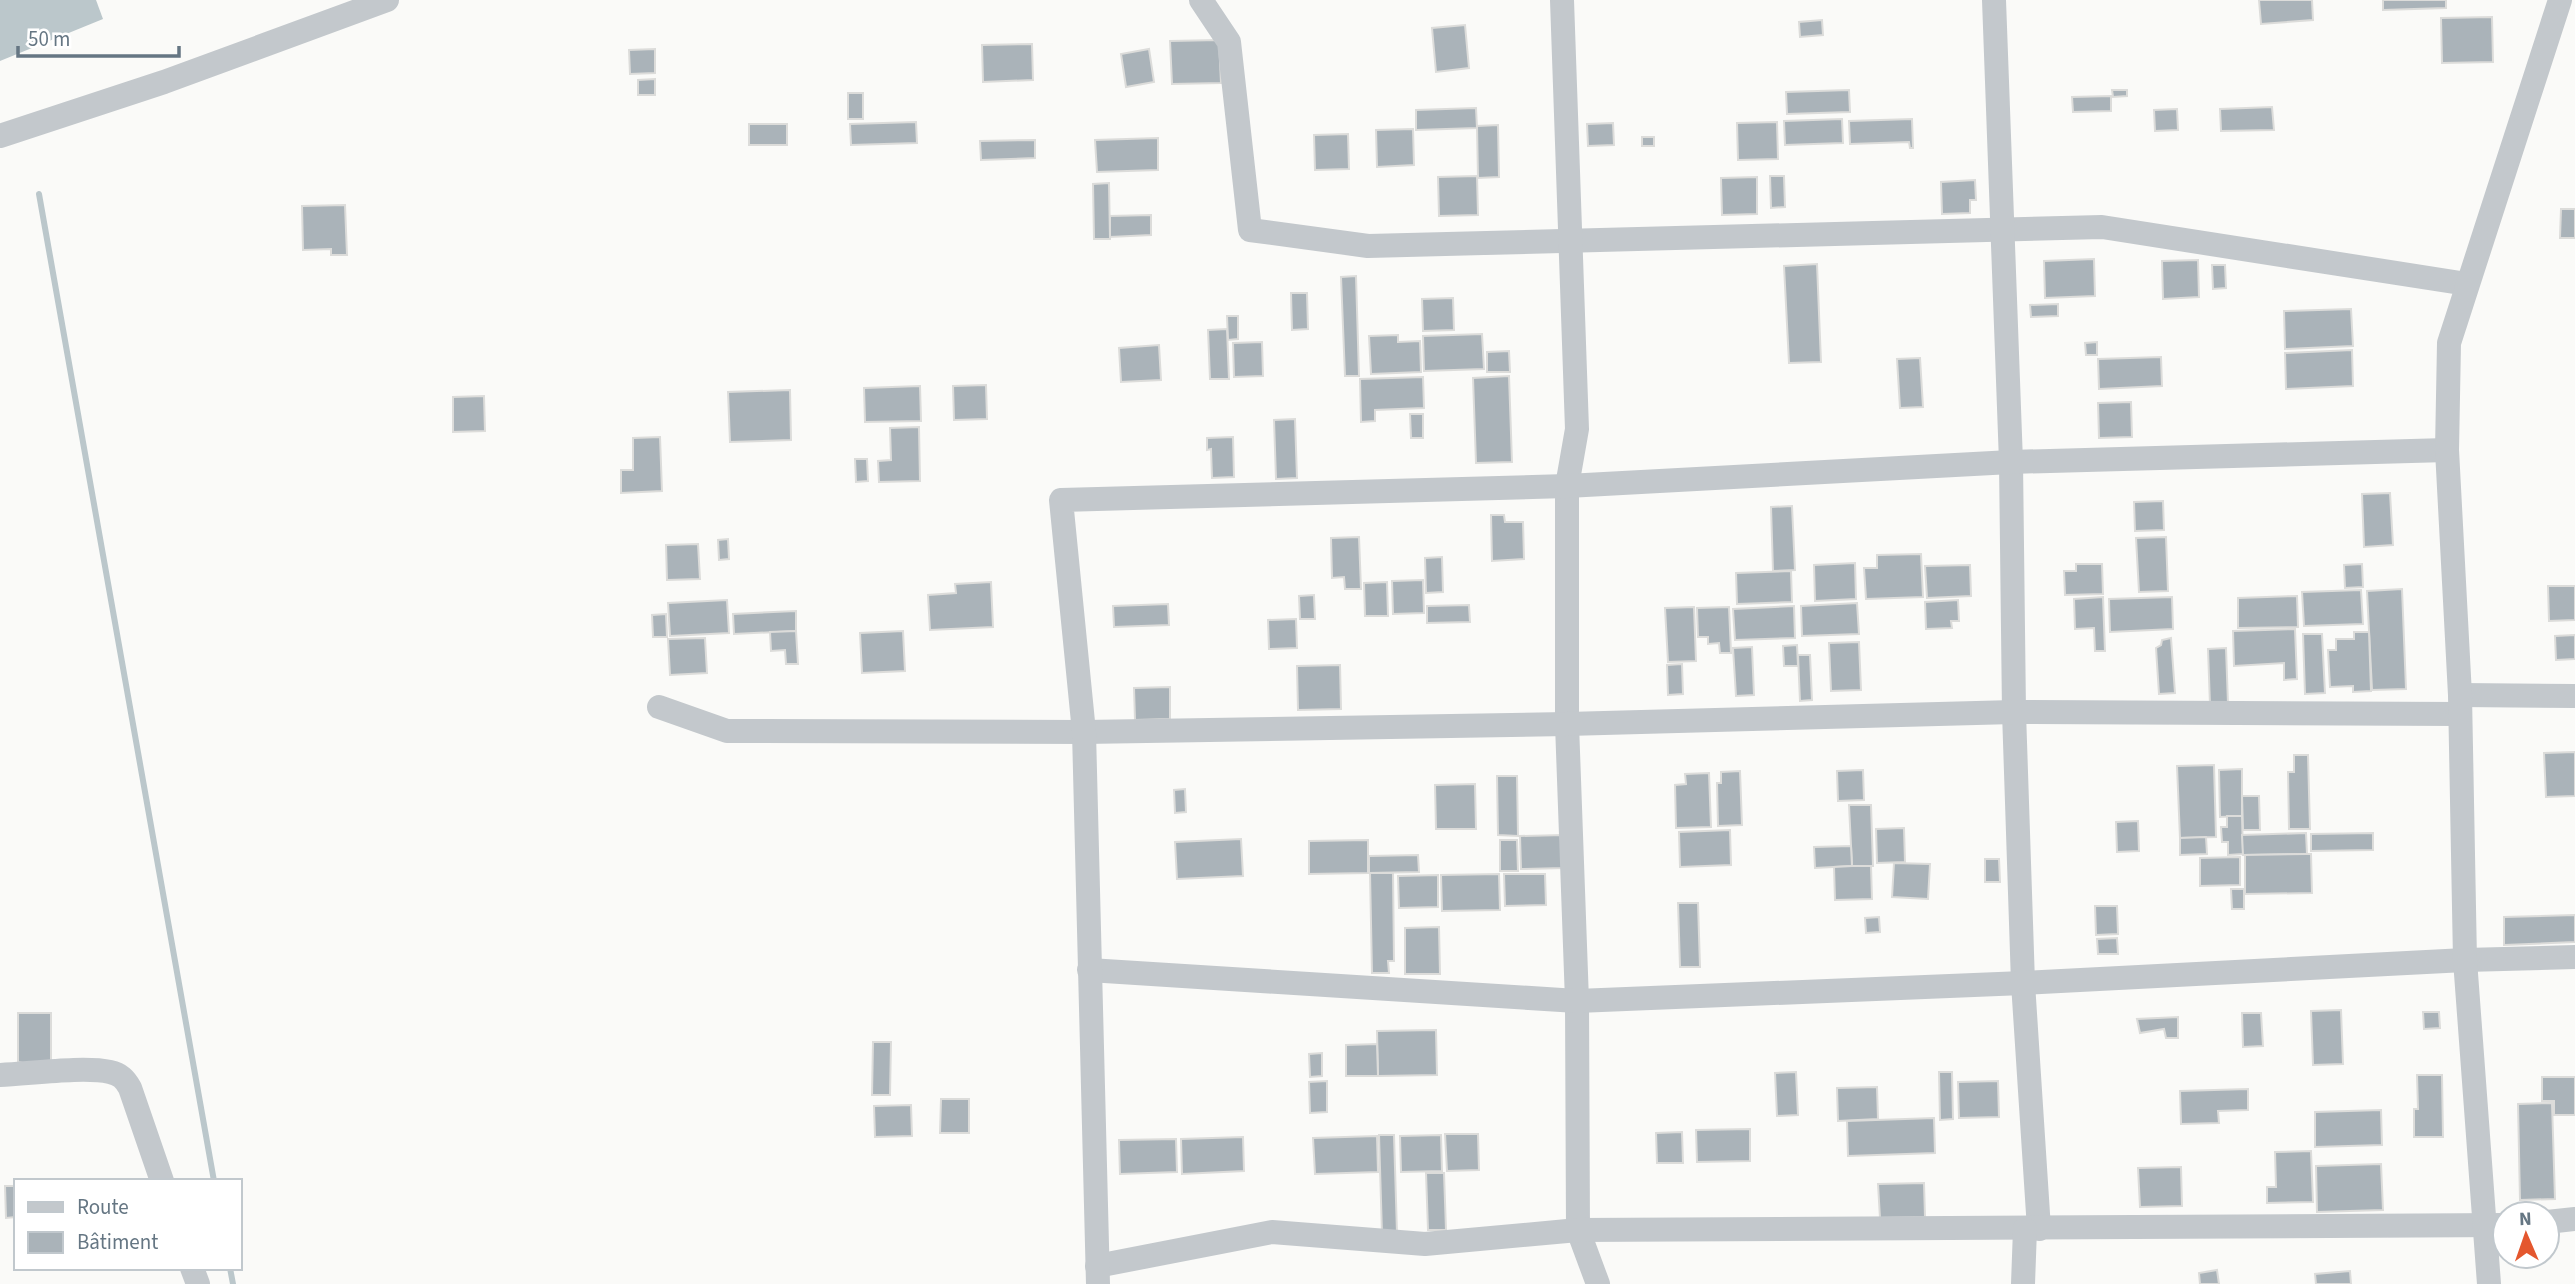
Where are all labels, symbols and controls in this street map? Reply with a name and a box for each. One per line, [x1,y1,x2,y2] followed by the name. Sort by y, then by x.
[18,14,178,58] scale bar
[28,24,70,54] text: 50 m
[14,1179,242,1270] legend
[77,1192,129,1222] text: Route
[2491,1200,2561,1270] north arrow
[2519,1206,2532,1233] text: N
[77,1227,158,1257] text: Bâtiment

